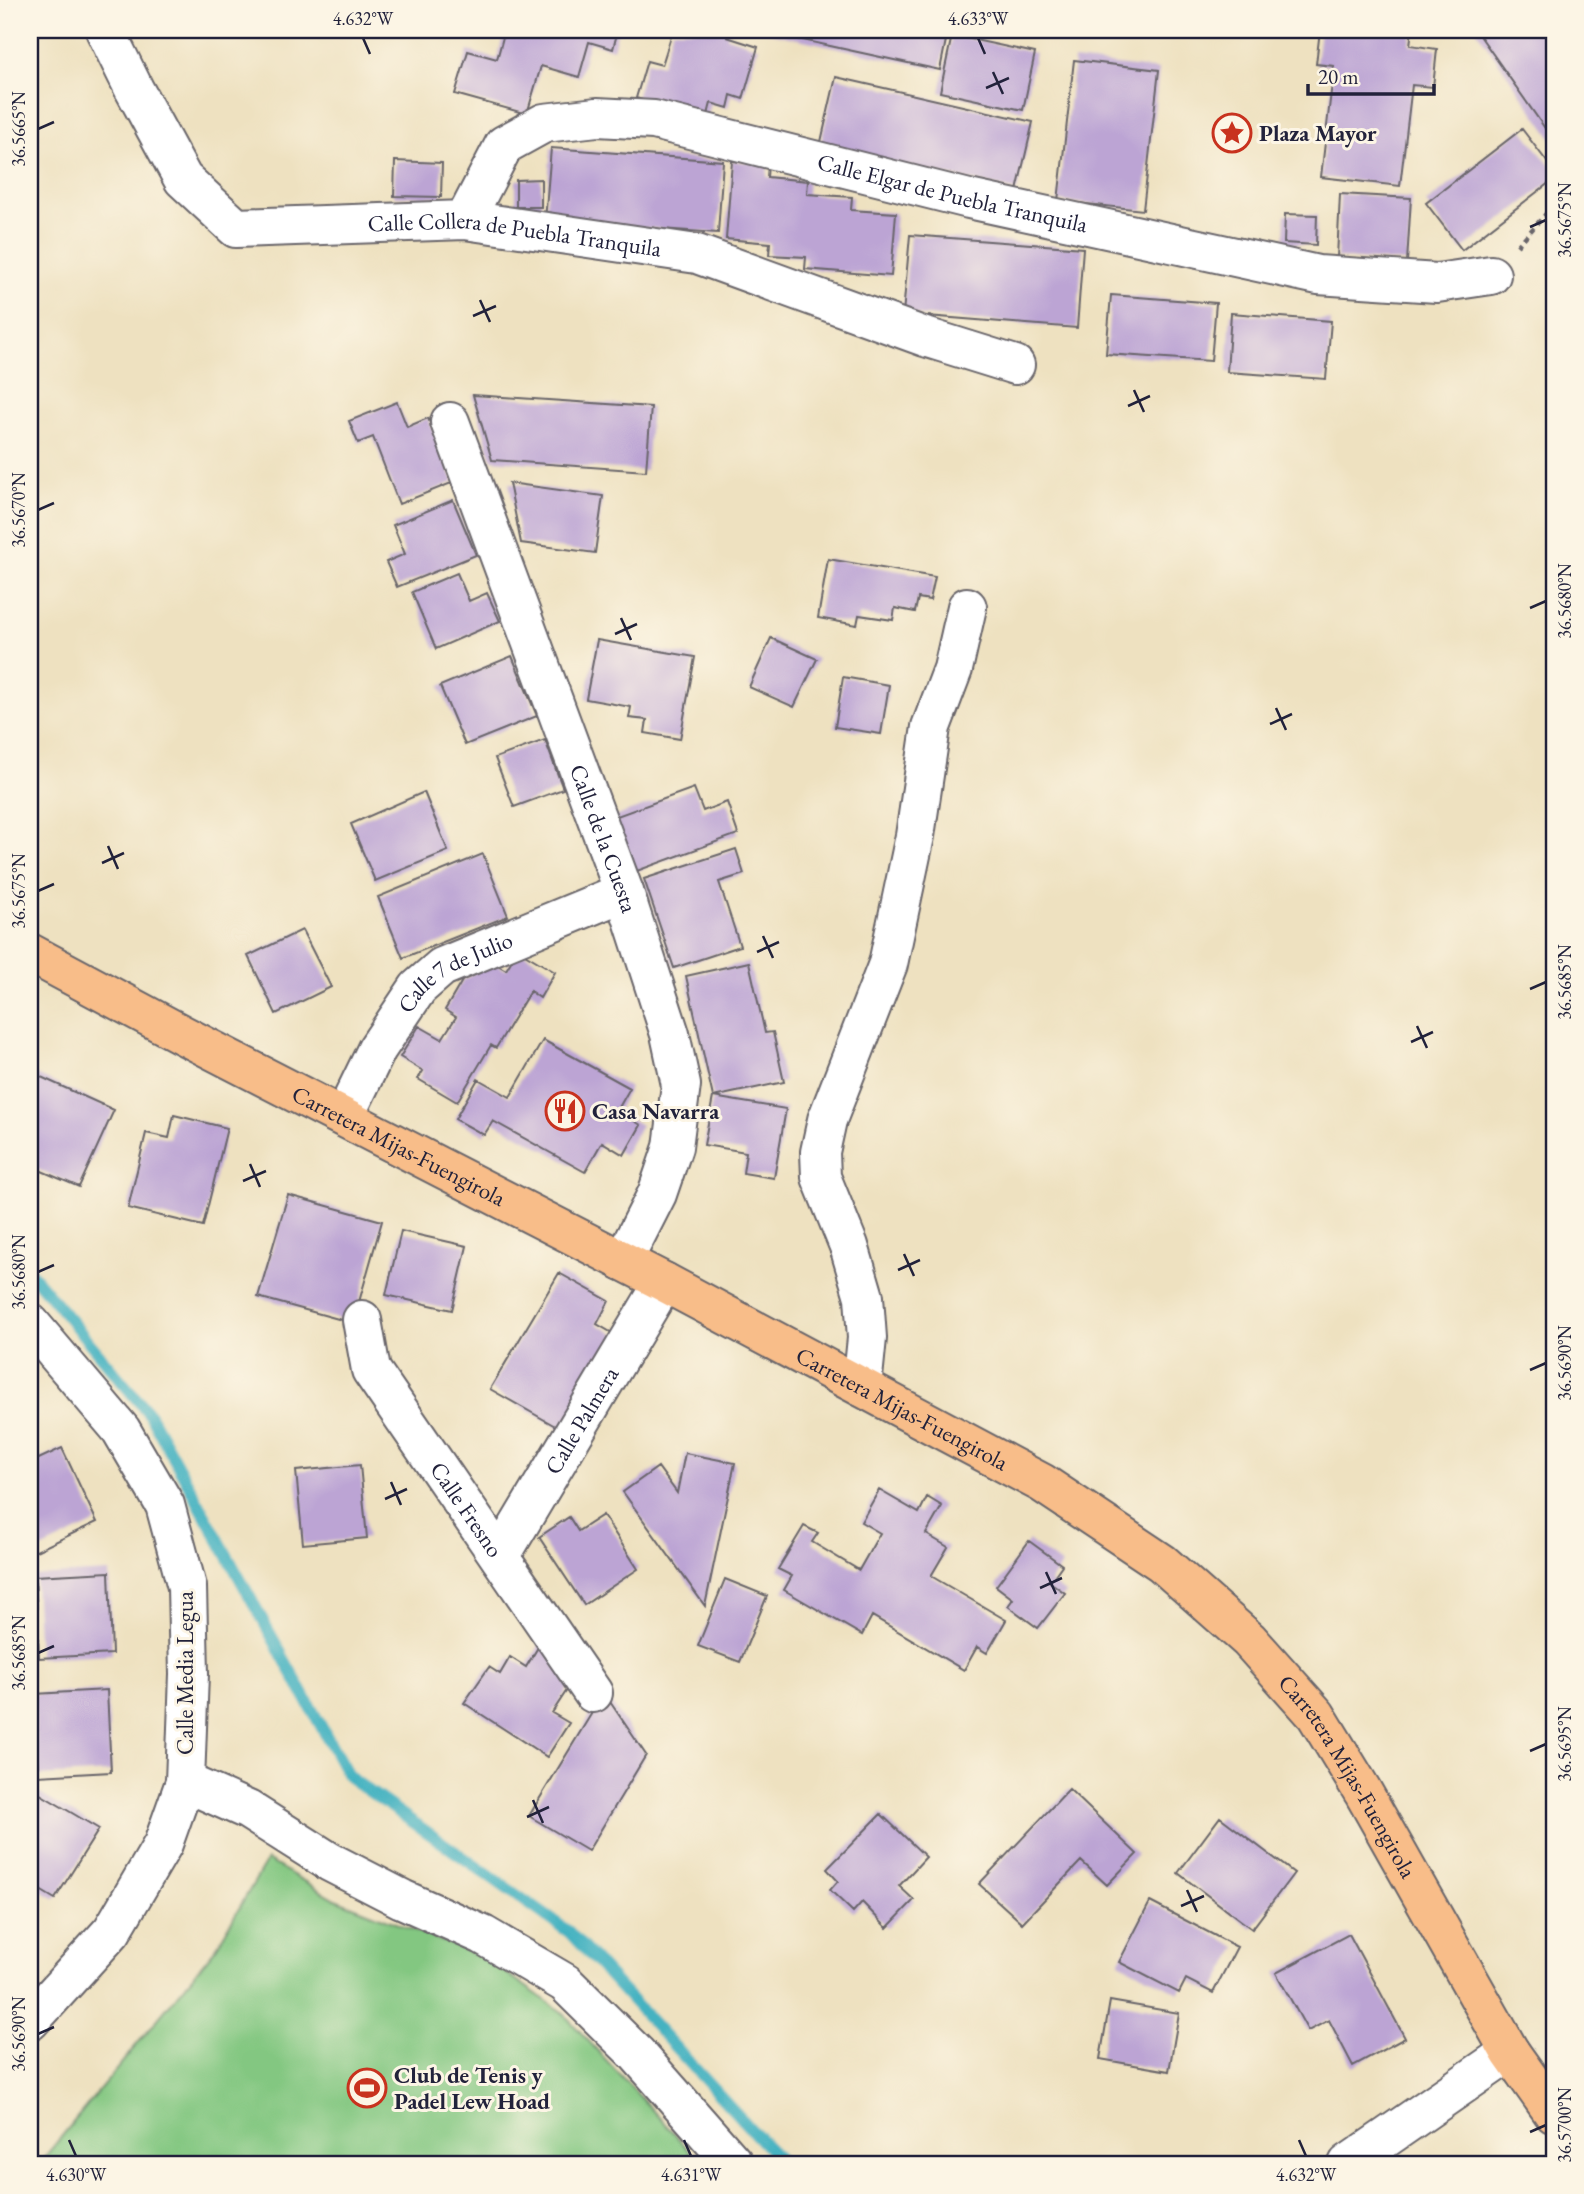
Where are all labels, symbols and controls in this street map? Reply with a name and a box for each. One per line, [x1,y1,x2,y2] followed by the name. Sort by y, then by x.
[333,7,394,30] text: 4.632°W
[948,7,1009,30] text: 4.633°W
[1308,52,1434,96] scale bar
[1318,63,1359,90] text: 20 m
[7,91,30,167] text: 36.5665°N
[1211,112,1253,154] place icon: Plaza Mayor
[1259,118,1377,148] place label: Plaza Mayor
[814,147,1091,240] street label: Calle Elgar de Puebla Tranquila
[1553,182,1576,258] text: 36.5675°N
[367,205,664,264] street label: Calle Collera de Puebla Tranquila
[7,472,30,548] text: 36.5670°N
[1553,563,1576,639] text: 36.5680°N
[563,760,645,917] street label: Calle de la Cuesta
[7,853,30,929] text: 36.5675°N
[391,925,517,1019] street label: Calle 7 de Julio
[1553,944,1576,1020] text: 36.5685°N
[287,1078,511,1213] street label: Carretera Mijas-Fuengirola
[544,1090,586,1132] restaurant icon: Casa Navarra
[592,1096,720,1126] place label: Casa Navarra
[7,1234,30,1310] text: 36.5680°N
[1553,1325,1576,1401] text: 36.5690°N
[791,1340,1014,1478] street label: Carretera Mijas-Fuengirola
[538,1360,626,1480] street label: Calle Palmera
[423,1456,510,1563] street label: Calle Fresno
[170,1590,200,1755] street label: Calle Media Legua
[7,1615,30,1691] text: 36.5685°N
[1272,1668,1424,1884] street label: Carretera Mijas-Fuengirola
[1553,1706,1576,1782] text: 36.5695°N
[7,1996,30,2072] text: 36.5690°N
[394,2060,550,2116] place label: Club de Tenis y Padel Lew Hoad
[346,2067,388,2109] sports icon: Club de Tenis y Padel Lew Hoad
[1553,2087,1576,2163] text: 36.5700°N
[46,2163,107,2186] text: 4.630°W
[661,2163,722,2186] text: 4.631°W
[1276,2163,1337,2186] text: 4.632°W

